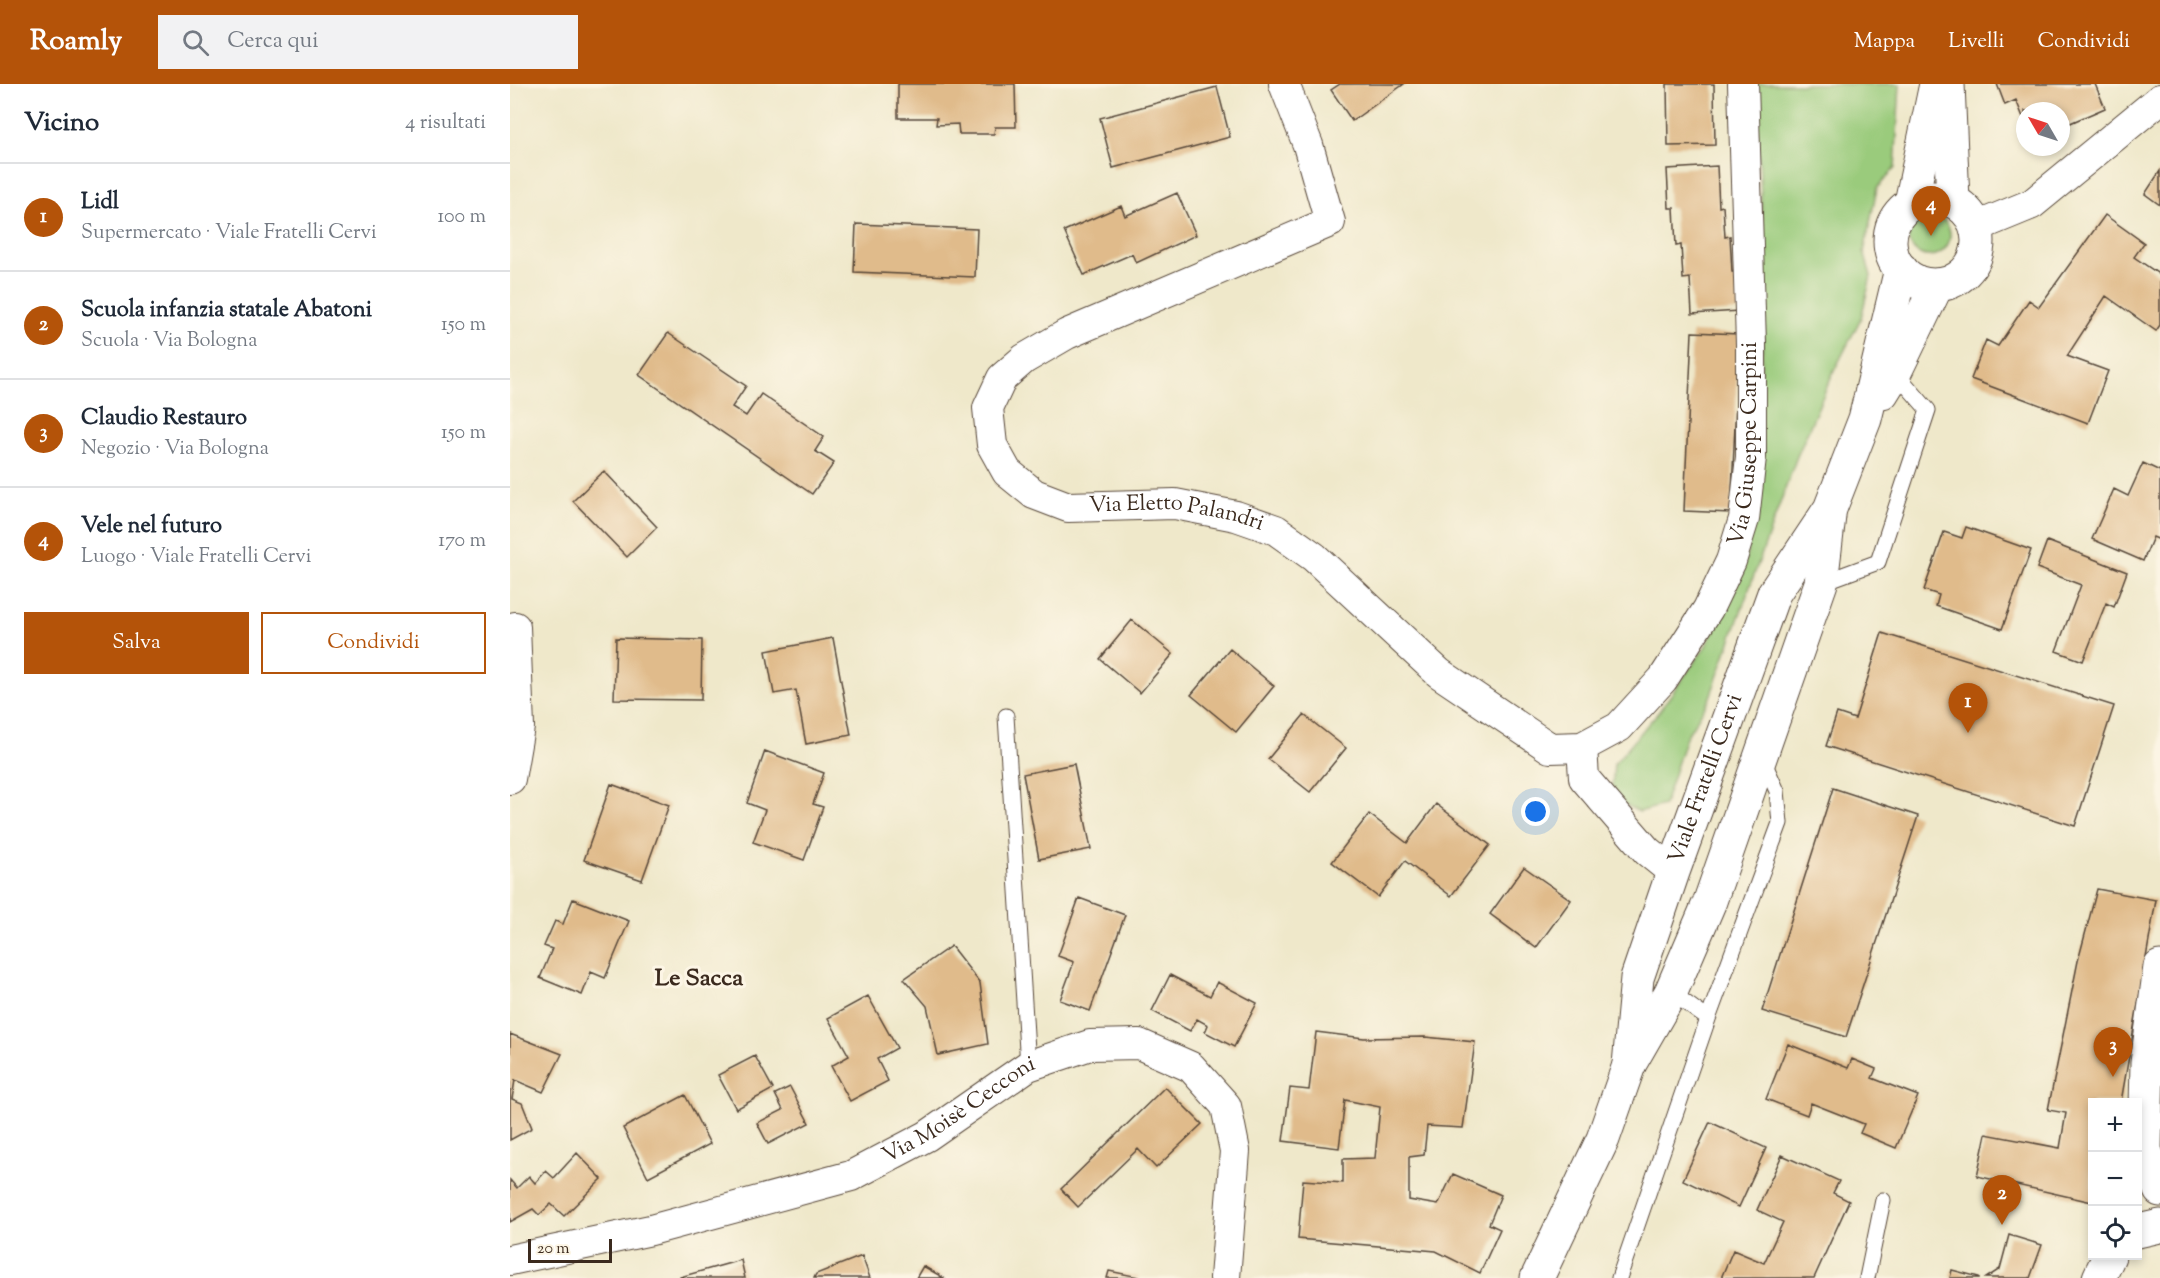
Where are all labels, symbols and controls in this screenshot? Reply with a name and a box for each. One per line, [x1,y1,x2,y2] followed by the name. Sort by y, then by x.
[158,15,578,69] search box
[30,22,122,62] text: Roamly
[179,26,212,59] icon: search
[227,26,319,58] text: Cerca qui
[1854,27,1915,57] text: Mappa
[1948,27,2005,57] text: Livelli
[2038,27,2130,57] text: Condividi
[2016,102,2070,156] north arrow
[24,105,99,142] text: Vicino
[405,109,486,138] text: 4 risultati
[1912,186,1950,236] pin: 4
[81,187,119,219] text: Lidl
[40,203,47,232] text: 1
[437,203,486,232] text: 100 m
[81,219,377,248] text: Supermercato · Viale Fratelli Cervi
[81,295,372,327] text: Scuola infanzia statale Abatoni
[39,311,48,340] text: 2
[441,311,486,340] text: 150 m
[81,327,257,356] text: Scuola · Via Bologna
[1720,342,1767,550] street label: Via Giuseppe Carpini
[81,403,247,435] text: Claudio Restauro
[39,419,48,448] text: 3
[441,419,486,448] text: 150 m
[81,435,269,464] text: Negozio · Via Bologna
[1088,487,1268,541] street label: Via Eletto Palandri
[81,511,222,543] text: Vele nel futuro
[38,527,49,556] text: 4
[438,527,486,556] text: 170 m
[81,543,311,572] text: Luogo · Viale Fratelli Cervi
[24,612,249,674] button: Salva
[261,612,486,674] button: Condividi
[1948,684,1988,733] pin: 1
[1661,690,1752,868] street label: Viale Fratelli Cervi
[1521,797,1550,826] your location
[655,962,744,996] district label: Le Sacca
[2094,1028,2132,1077] pin: 3
[877,1049,1040,1173] street label: Via Moisè Cecconi
[2088,1098,2142,1260] map controls
[2088,1098,2142,1152] button: +
[2088,1152,2142,1206] button: −
[1982,1176,2022,1225] pin: 2
[2088,1206,2142,1260] button: locate
[528,1236,612,1264] scale bar
[537,1238,570,1261] text: 20 m

